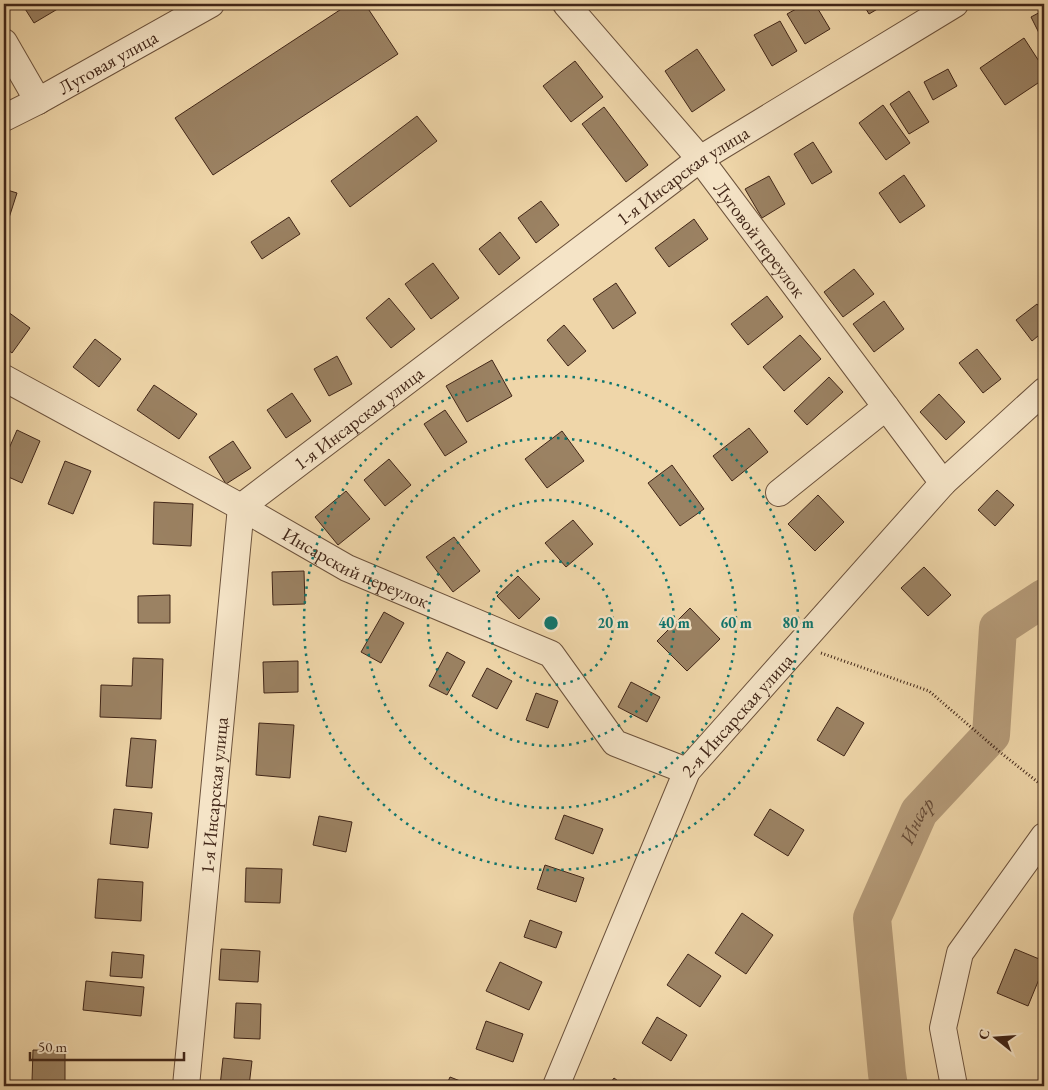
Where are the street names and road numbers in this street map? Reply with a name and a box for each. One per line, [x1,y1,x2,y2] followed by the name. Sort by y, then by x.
[54,24,162,100] street label: Луговая улица
[611,120,754,231] street label: 1-я Инсарская улица
[708,176,812,302] street label: Луговой переулок
[288,360,429,475] street label: 1-я Инсарская улица
[278,521,433,614] street label: Инсарский переулок
[675,648,799,782] street label: 2-я Инсарская улица
[194,715,234,875] street label: 1-я Инсарская улица

